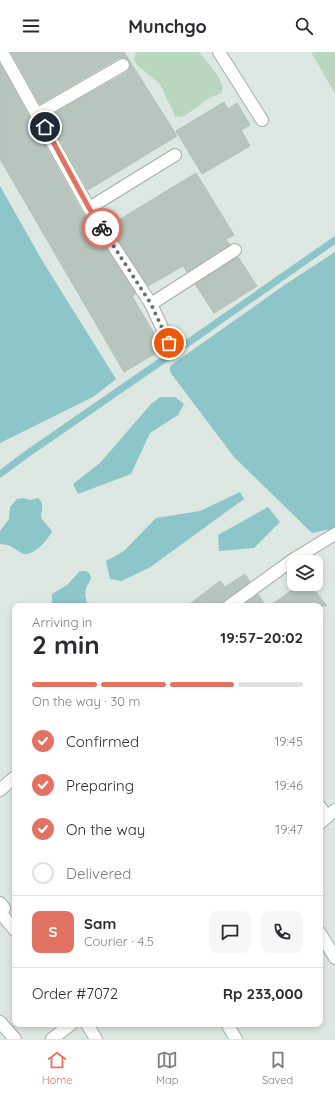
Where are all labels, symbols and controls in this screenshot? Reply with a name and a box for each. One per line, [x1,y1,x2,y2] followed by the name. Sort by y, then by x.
[20,15,42,37] icon: menu
[128,15,207,38] text: Munchgo
[293,15,315,37] icon: search
[28,110,62,144] pin
[34,116,56,138] icon: home
[82,208,122,248] courier
[91,217,113,239] icon: bike
[152,326,186,360] pin
[158,332,180,354] icon: bag
[287,555,323,591] map controls
[287,555,323,591] button: layers
[32,614,92,630] text: Arriving in
[32,628,100,661] text: 2 min
[220,628,303,647] text: 19:57–20:02
[32,693,140,709] text: On the way · 30 m
[32,730,54,752] icon: check
[66,732,139,751] text: Confirmed
[274,733,303,749] text: 19:45
[32,774,54,796] icon: check
[66,776,134,795] text: Preparing
[275,777,303,793] text: 19:46
[32,818,54,840] icon: check
[66,820,145,839] text: On the way
[275,821,303,837] text: 19:47
[66,864,131,883] text: Delivered
[209,911,251,953] button: chat
[261,911,303,953] button: phone
[84,914,116,933] text: Sam
[49,922,57,941] text: S
[84,933,154,949] text: Courier · 4.5
[32,984,118,1003] text: Order #7072
[223,984,303,1003] text: Rp 233,000
[42,1049,73,1087] tab: Home
[156,1049,178,1087] tab: Map
[262,1049,293,1087] tab: Saved

